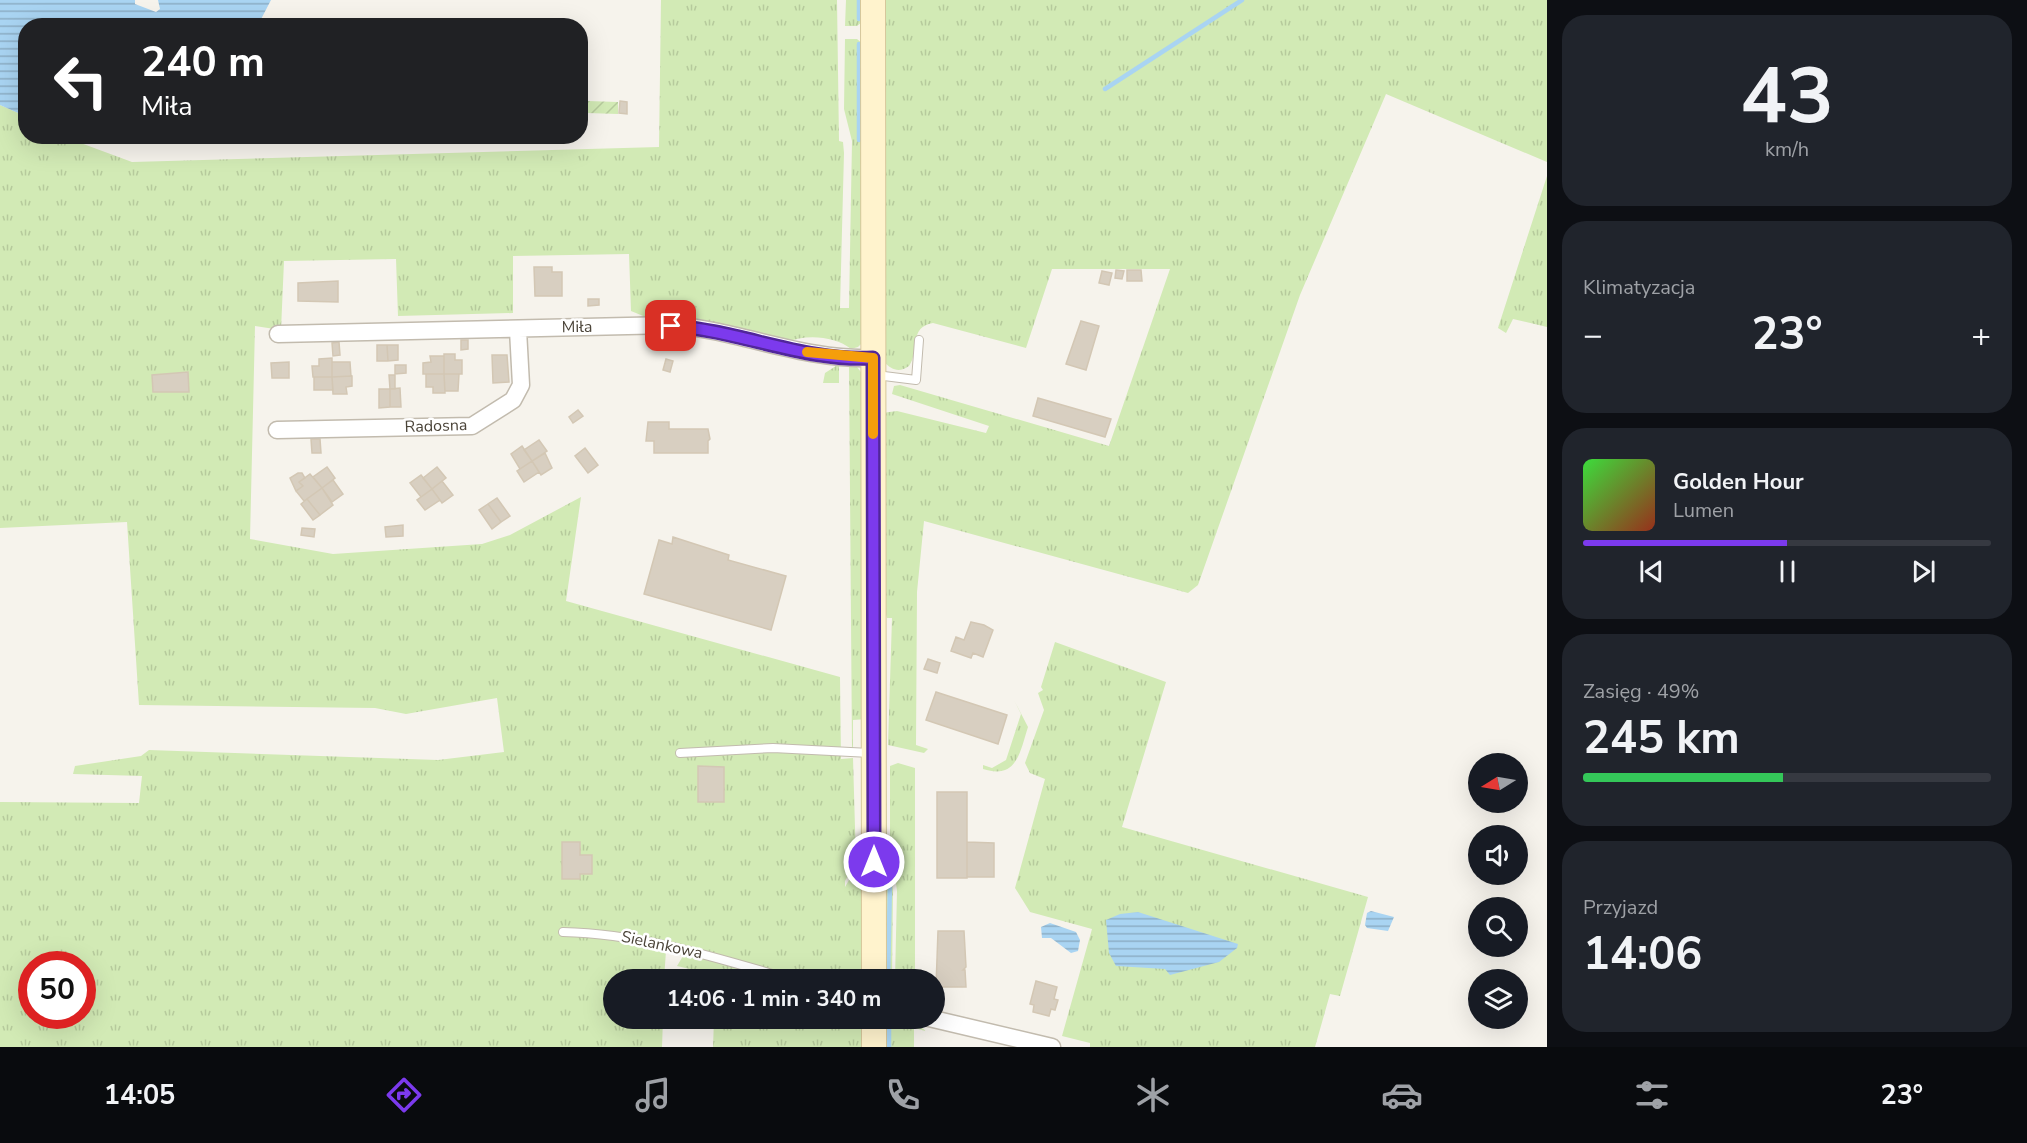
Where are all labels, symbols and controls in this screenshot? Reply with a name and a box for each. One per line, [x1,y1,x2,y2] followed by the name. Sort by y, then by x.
[141,34,265,91] text: 240 m
[42,42,120,120] icon: left
[1740,43,1834,150] text: 43
[141,88,193,125] text: Miła
[1765,136,1809,163] text: km/h
[1583,274,1695,301] text: Klimatyzacja
[645,300,696,351] pin
[1751,304,1823,365] text: 23°
[654,309,687,342] icon: arrive
[1583,313,1603,358] text: −
[1971,313,1991,358] text: +
[562,316,592,338] street label: Miła
[404,414,468,438] street label: Radosna
[1673,467,1804,497] text: Golden Hour
[1673,497,1734,524] text: Lumen
[1635,555,1668,588] icon: previous
[1771,555,1804,588] icon: pause
[1907,555,1940,588] icon: next
[1583,678,1699,705] text: Zasięg · 49%
[1583,708,1740,769] text: 245 km
[1468,753,1528,813] north arrow
[1468,753,1528,1029] map controls
[1468,825,1528,885] button: sound
[842,830,906,894] position arrow
[1583,894,1658,921] text: Przyjazd
[1468,897,1528,957] button: search
[1583,924,1702,985] text: 14:06
[619,926,705,964] street label: Sielankowa
[18,951,96,1029] speed limit sign: 50
[1468,969,1528,1029] button: layers
[667,984,881,1014] text: 14:06 · 1 min · 340 m
[383,1074,425,1116] icon: directions
[632,1074,674,1116] icon: music
[882,1074,924,1116] icon: phone
[1132,1074,1174,1116] icon: climate
[1381,1074,1423,1116] icon: car
[1631,1074,1673,1116] icon: filters
[104,1077,175,1114] text: 14:05
[1880,1077,1923,1114] text: 23°

